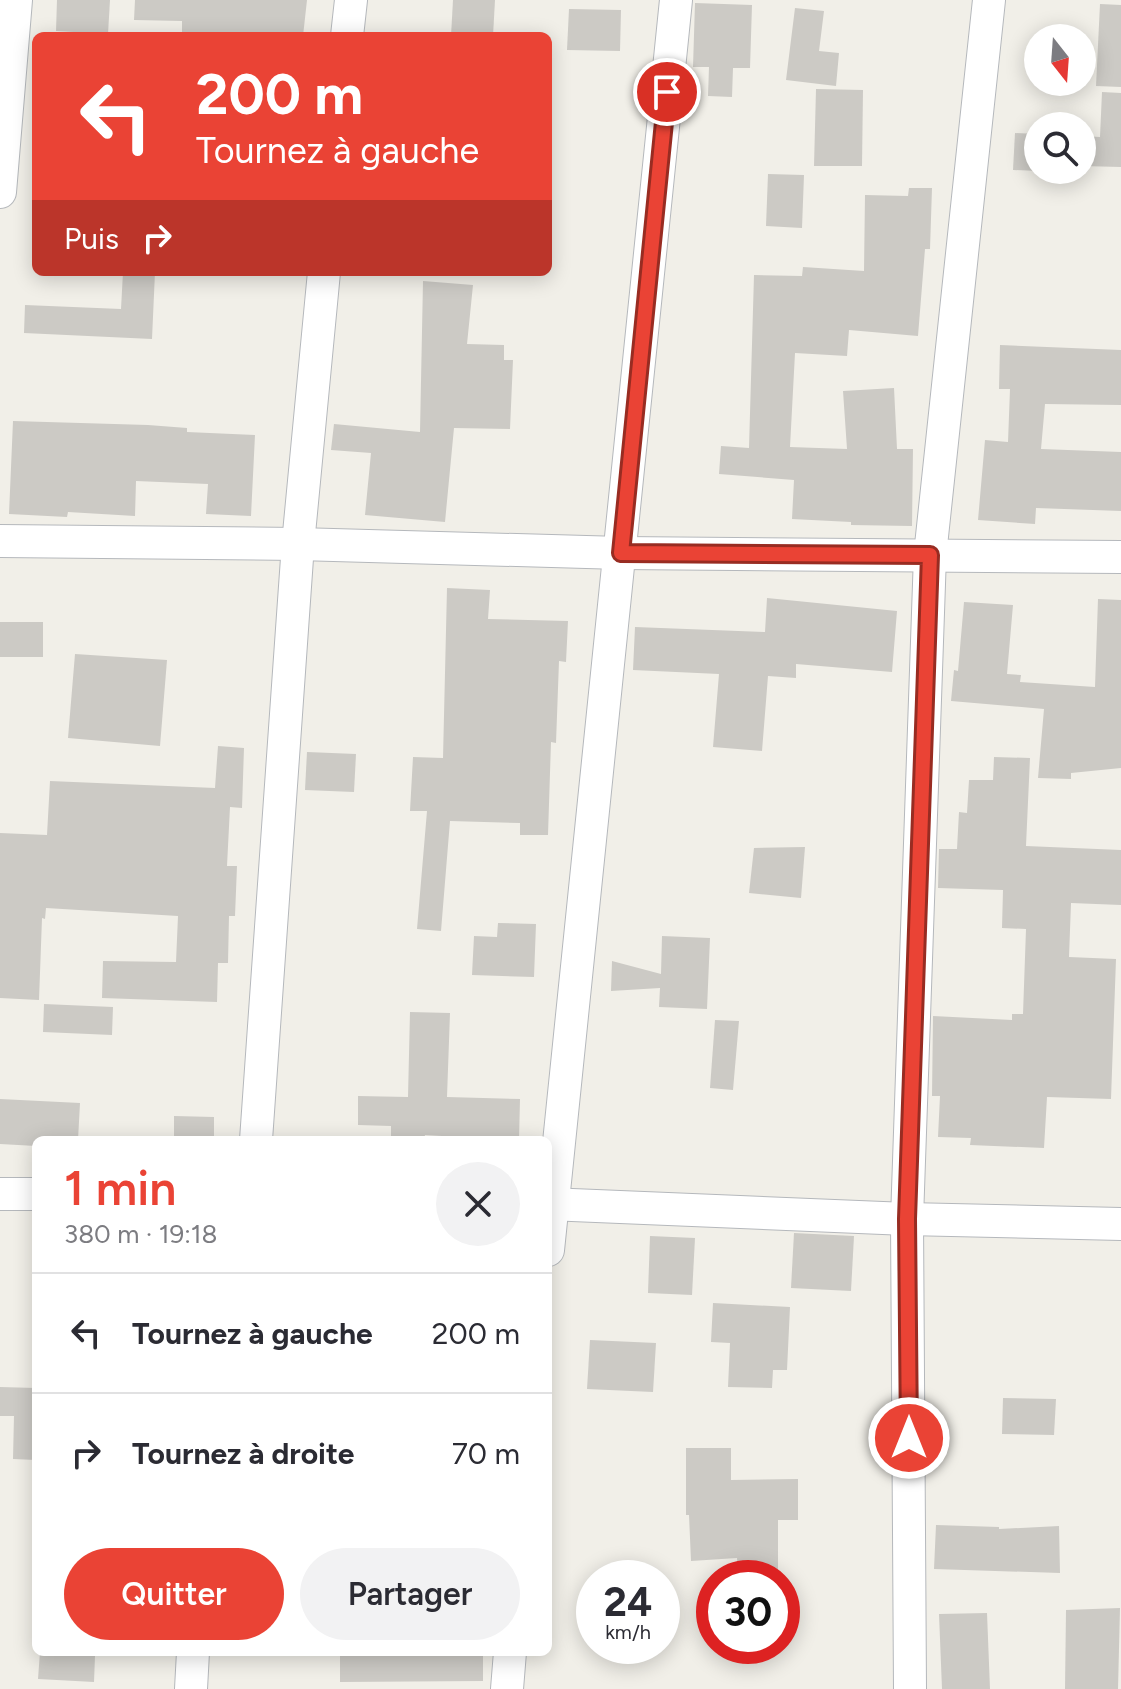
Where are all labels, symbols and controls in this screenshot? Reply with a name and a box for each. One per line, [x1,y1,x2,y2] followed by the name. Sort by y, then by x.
[1024,24,1096,96] north arrow
[1024,24,1096,184] map controls
[633,58,701,126] pin
[196,61,363,128] text: 200 m
[64,64,168,168] icon: left
[645,70,689,114] icon: arrive
[1024,112,1096,184] button: search
[196,129,479,172] text: Tournez à gauche
[135,216,179,260] icon: right
[64,220,119,257] text: Puis
[64,1159,176,1217] text: 1 min
[436,1162,520,1246] button: close
[64,1218,218,1250] text: 380 m · 19:18
[64,1311,108,1355] icon: left
[132,1315,373,1352] text: Tournez à gauche
[432,1315,520,1352] text: 200 m
[867,1396,951,1480] position arrow
[64,1431,108,1475] icon: right
[132,1435,354,1472] text: Tournez à droite
[452,1435,520,1472] text: 70 m
[64,1548,284,1640] button: Quitter
[300,1548,520,1640] button: Partager
[696,1560,800,1664] speed limit sign: 30
[604,1578,652,1626] text: 24
[605,1620,651,1644] text: km/h

